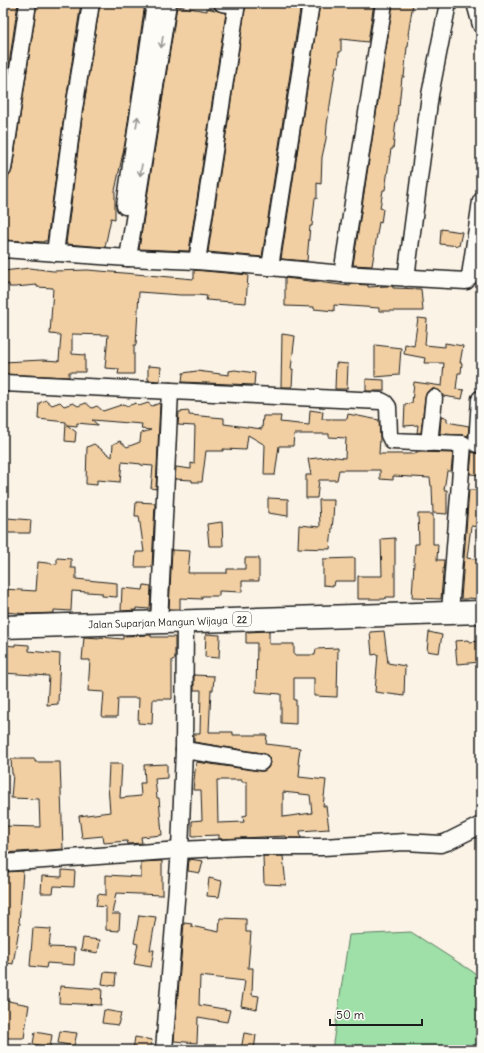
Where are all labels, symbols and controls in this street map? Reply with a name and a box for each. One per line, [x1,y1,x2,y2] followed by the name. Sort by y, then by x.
[158,35,166,48] one-way arrow
[133,116,141,129] one-way arrow
[137,163,145,176] one-way arrow
[233,612,251,626] road number: 22
[88,613,228,631] street label: Jalan Suparjan Mangun Wijaya
[330,1001,422,1027] scale bar
[336,1007,365,1022] text: 50 m

